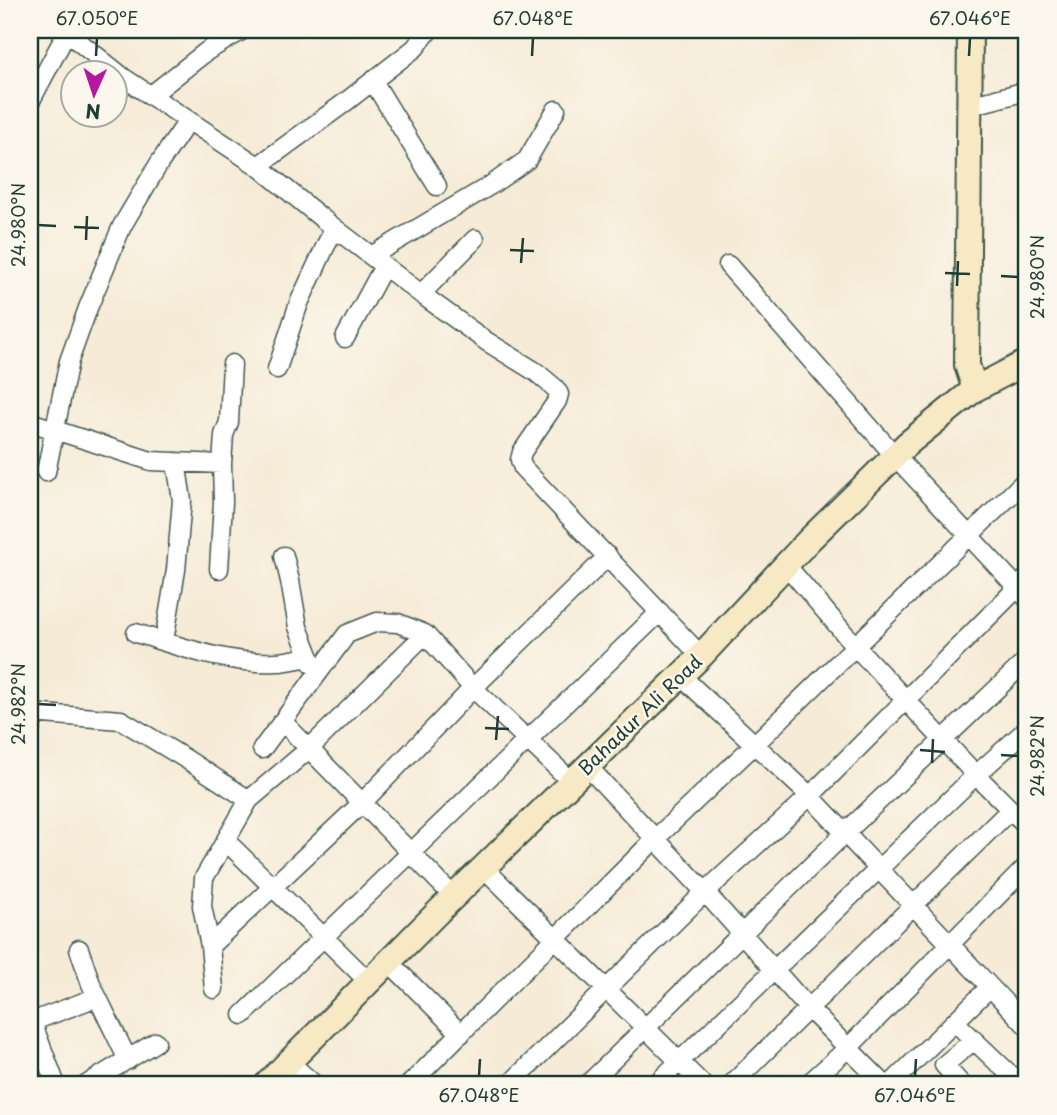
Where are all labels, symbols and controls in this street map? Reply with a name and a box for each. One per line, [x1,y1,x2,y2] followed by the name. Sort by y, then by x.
[56,4,138,31] text: 67.050°E
[492,4,574,31] text: 67.048°E
[929,4,1011,31] text: 67.046°E
[60,60,130,130] north arrow
[85,98,101,126] text: N
[4,183,31,267] text: 24.980°N
[1023,235,1050,319] text: 24.980°N
[571,648,708,781] street label: Bahadur Ali Road
[4,663,31,745] text: 24.982°N
[1023,715,1050,797] text: 24.982°N
[438,1081,520,1108] text: 67.048°E
[874,1081,956,1108] text: 67.046°E

